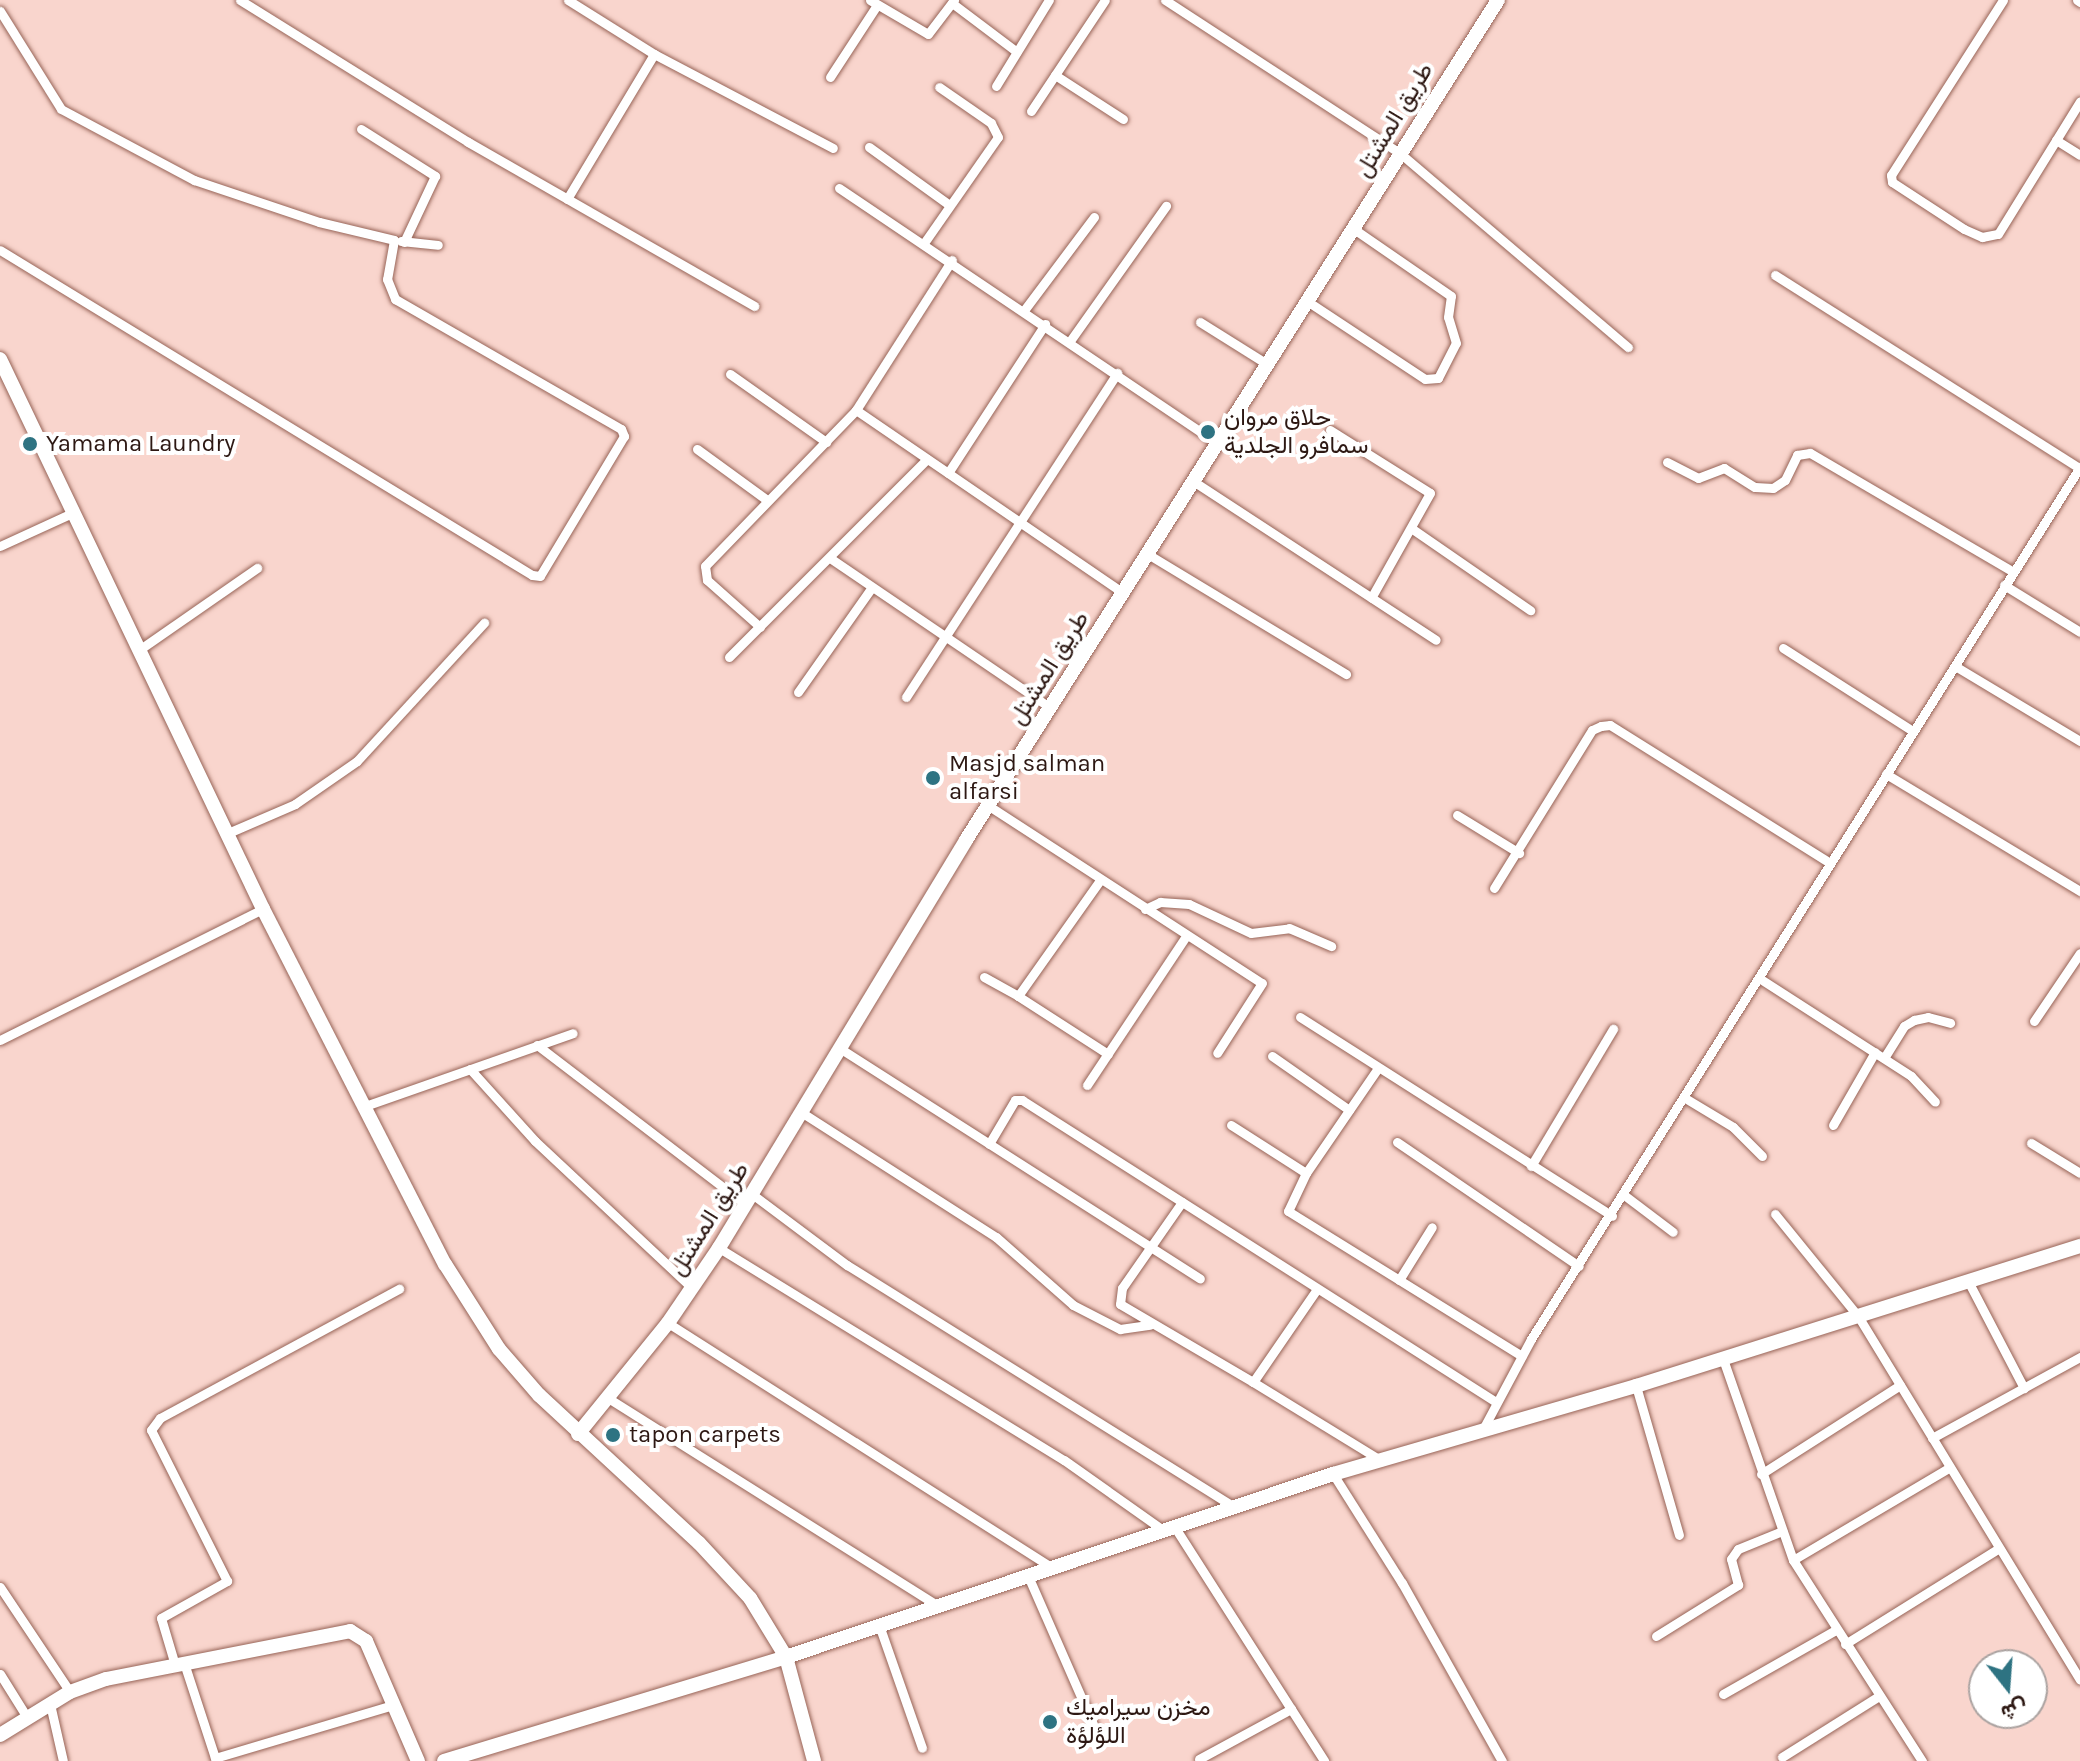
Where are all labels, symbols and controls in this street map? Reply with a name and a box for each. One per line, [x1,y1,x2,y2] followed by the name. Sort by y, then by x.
[1349,58,1439,182] street label: طريق المشتل
[1224,404,1368,460] place label: حلاق مروان سمافرو الجلدية
[1199,423,1217,441] marker: حلاق مروان سمافرو الجلدية
[46,430,235,458] place label: Yamama Laundry
[21,435,39,453] marker: Yamama Laundry
[1003,606,1095,730] street label: طريق المشتل
[949,750,1105,806] place label: Masjd salman alfarsi
[924,769,942,787] marker: Masjd salman alfarsi
[663,1157,755,1281] street label: طريق المشتل
[629,1421,781,1449] place label: tapon carpets
[604,1426,622,1444] marker: tapon carpets
[1968,1649,2048,1729] north arrow
[1066,1694,1211,1750] place label: مخزن سيراميك اللؤلؤة
[1998,1694,2031,1726] text: ش
[1041,1713,1059,1731] marker: مخزن سيراميك اللؤلؤة

